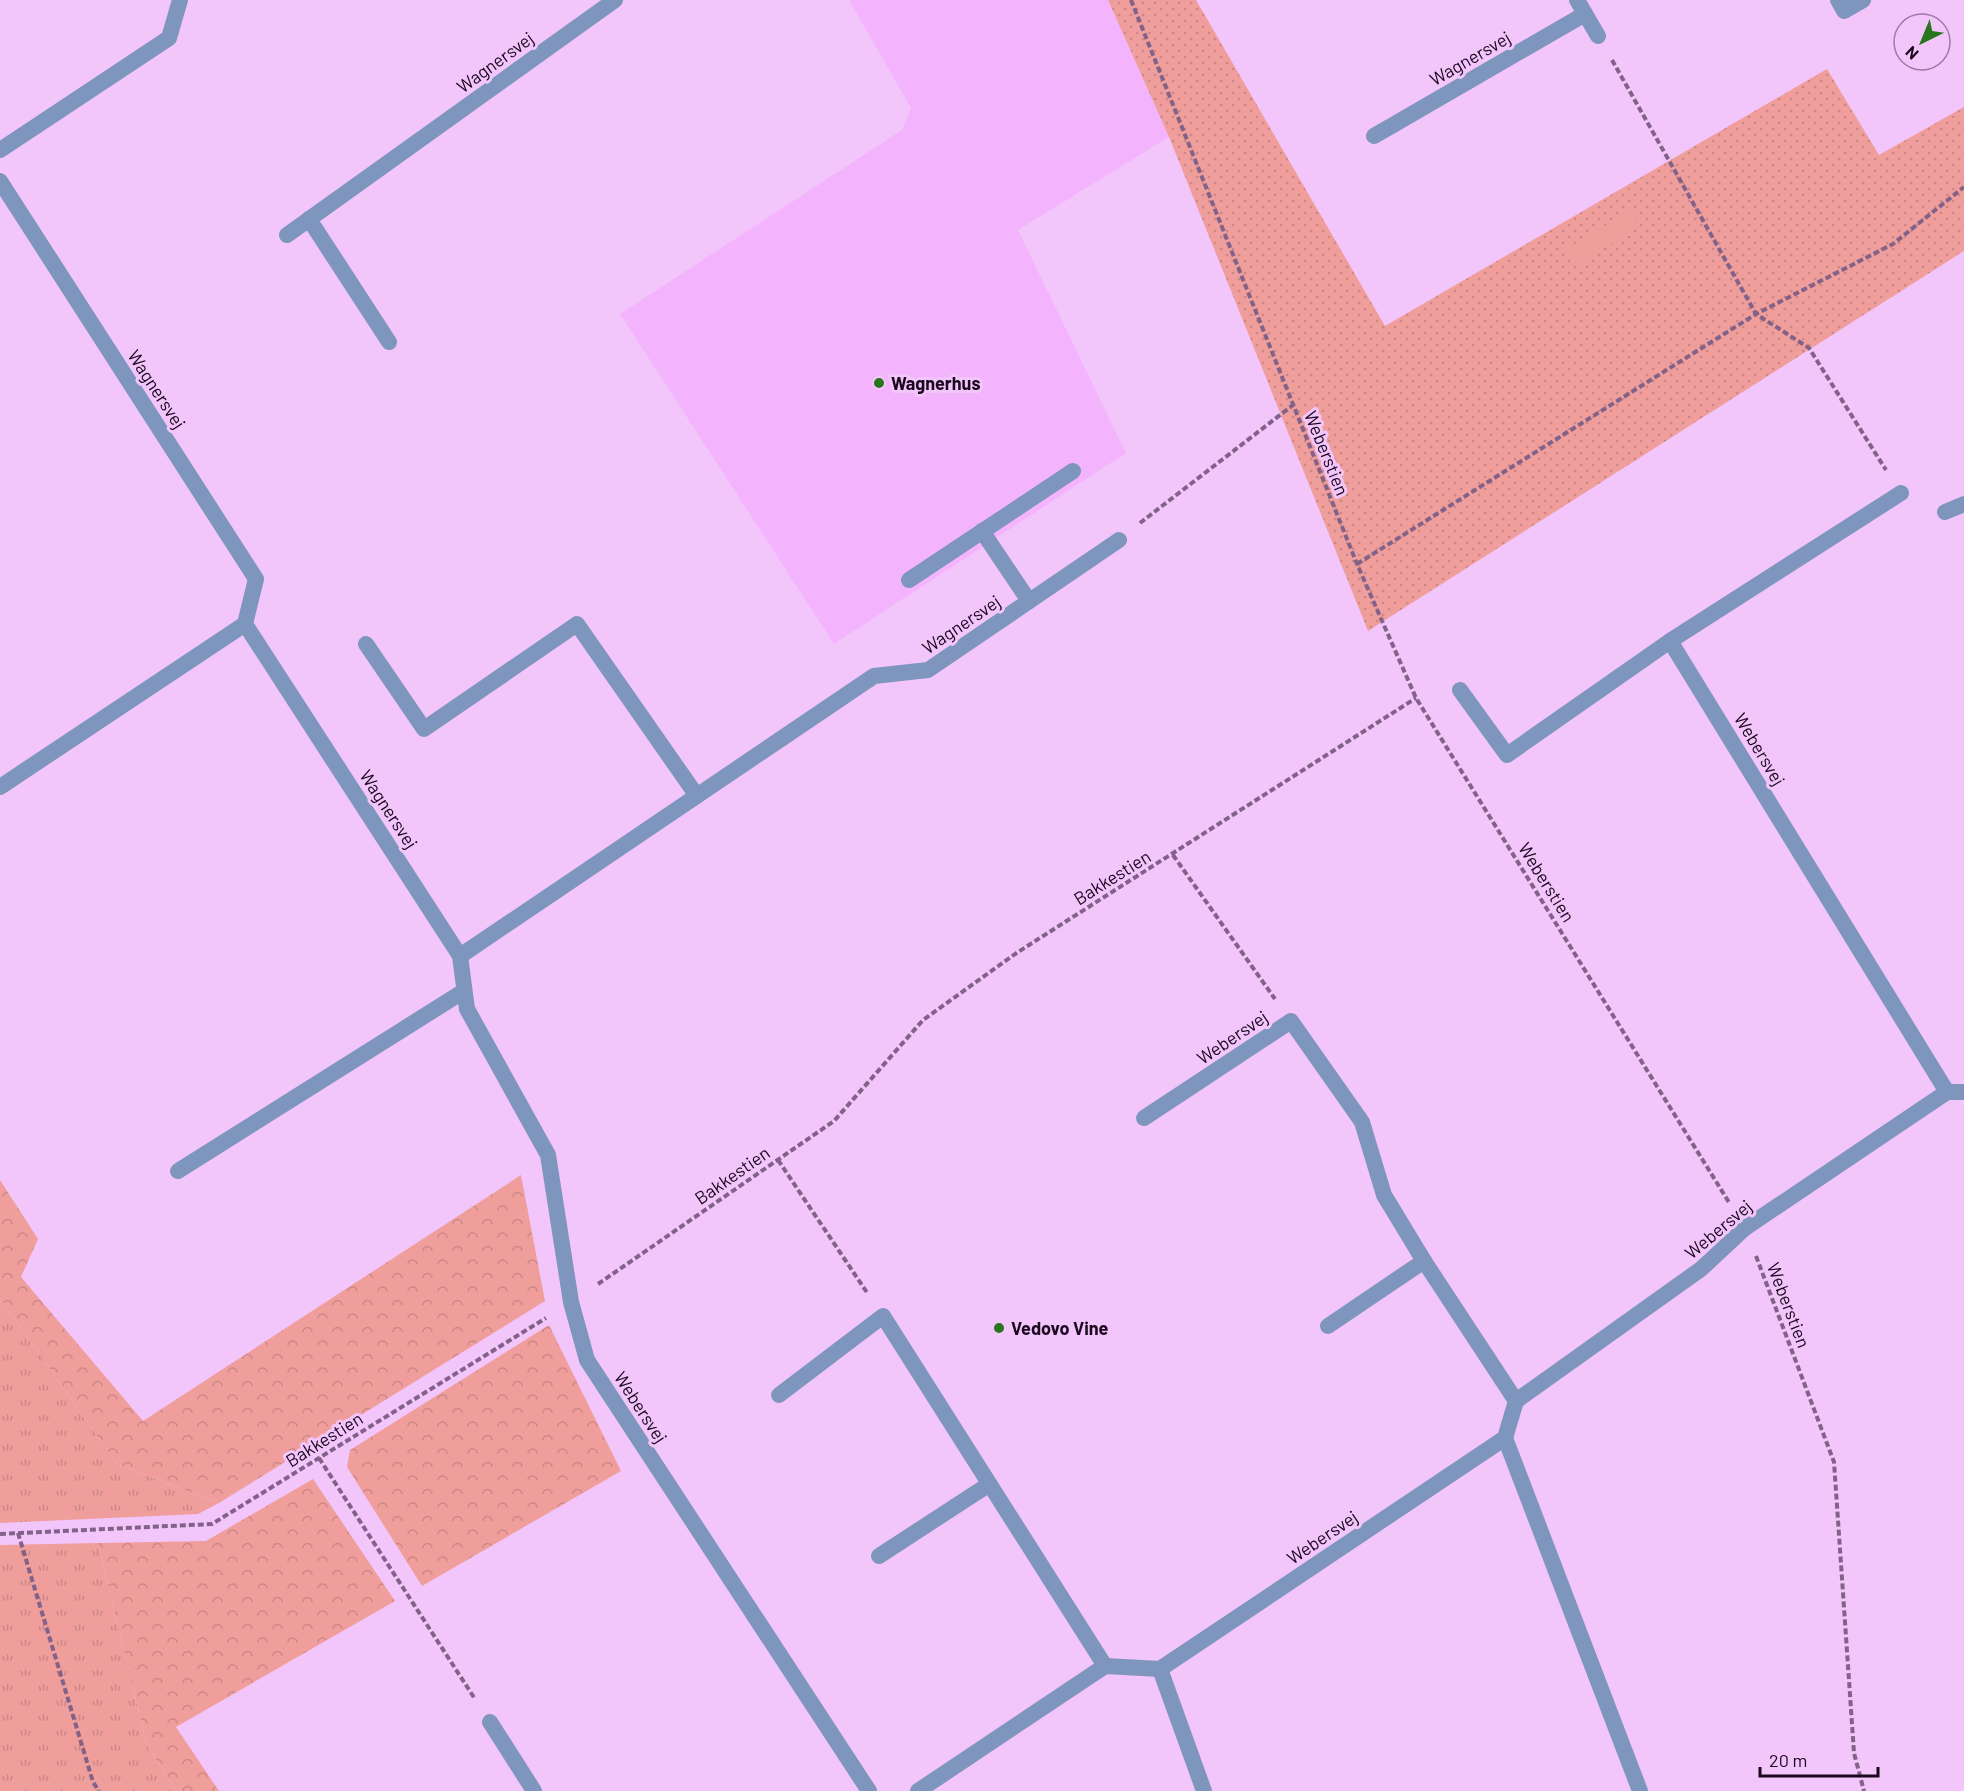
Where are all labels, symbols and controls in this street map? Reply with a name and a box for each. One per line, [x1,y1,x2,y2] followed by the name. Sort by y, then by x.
[1892,12,1952,72] north arrow
[1426,26,1514,90] street label: Wagnersvej
[452,27,538,97] street label: Wagnersvej
[1901,43,1922,64] text: N
[123,345,191,433] street label: Wagnersvej
[891,372,980,394] place label: Wagnerhus
[872,376,886,390] marker: Wagnerhus
[1300,407,1354,499] street label: Weberstien
[918,590,1004,658] street label: Wagnersvej
[1730,709,1790,789] street label: Webersvej
[355,765,423,853] street label: Wagnersvej
[1514,838,1580,926] street label: Weberstien
[1069,845,1155,909] street label: Bakkestien
[1192,1005,1272,1069] street label: Webersvej
[690,1141,774,1209] street label: Bakkestien
[1680,1195,1756,1263] street label: Webersvej
[1763,1259,1815,1351] street label: Weberstien
[1011,1317,1109,1339] place label: Vedovo Vine
[992,1321,1006,1335] marker: Vedovo Vine
[610,1367,672,1447] street label: Webersvej
[281,1407,367,1471] street label: Bakkestien
[1282,1505,1362,1569] street label: Webersvej
[1760,1740,1878,1778] scale bar
[1769,1749,1807,1771] text: 20 m

